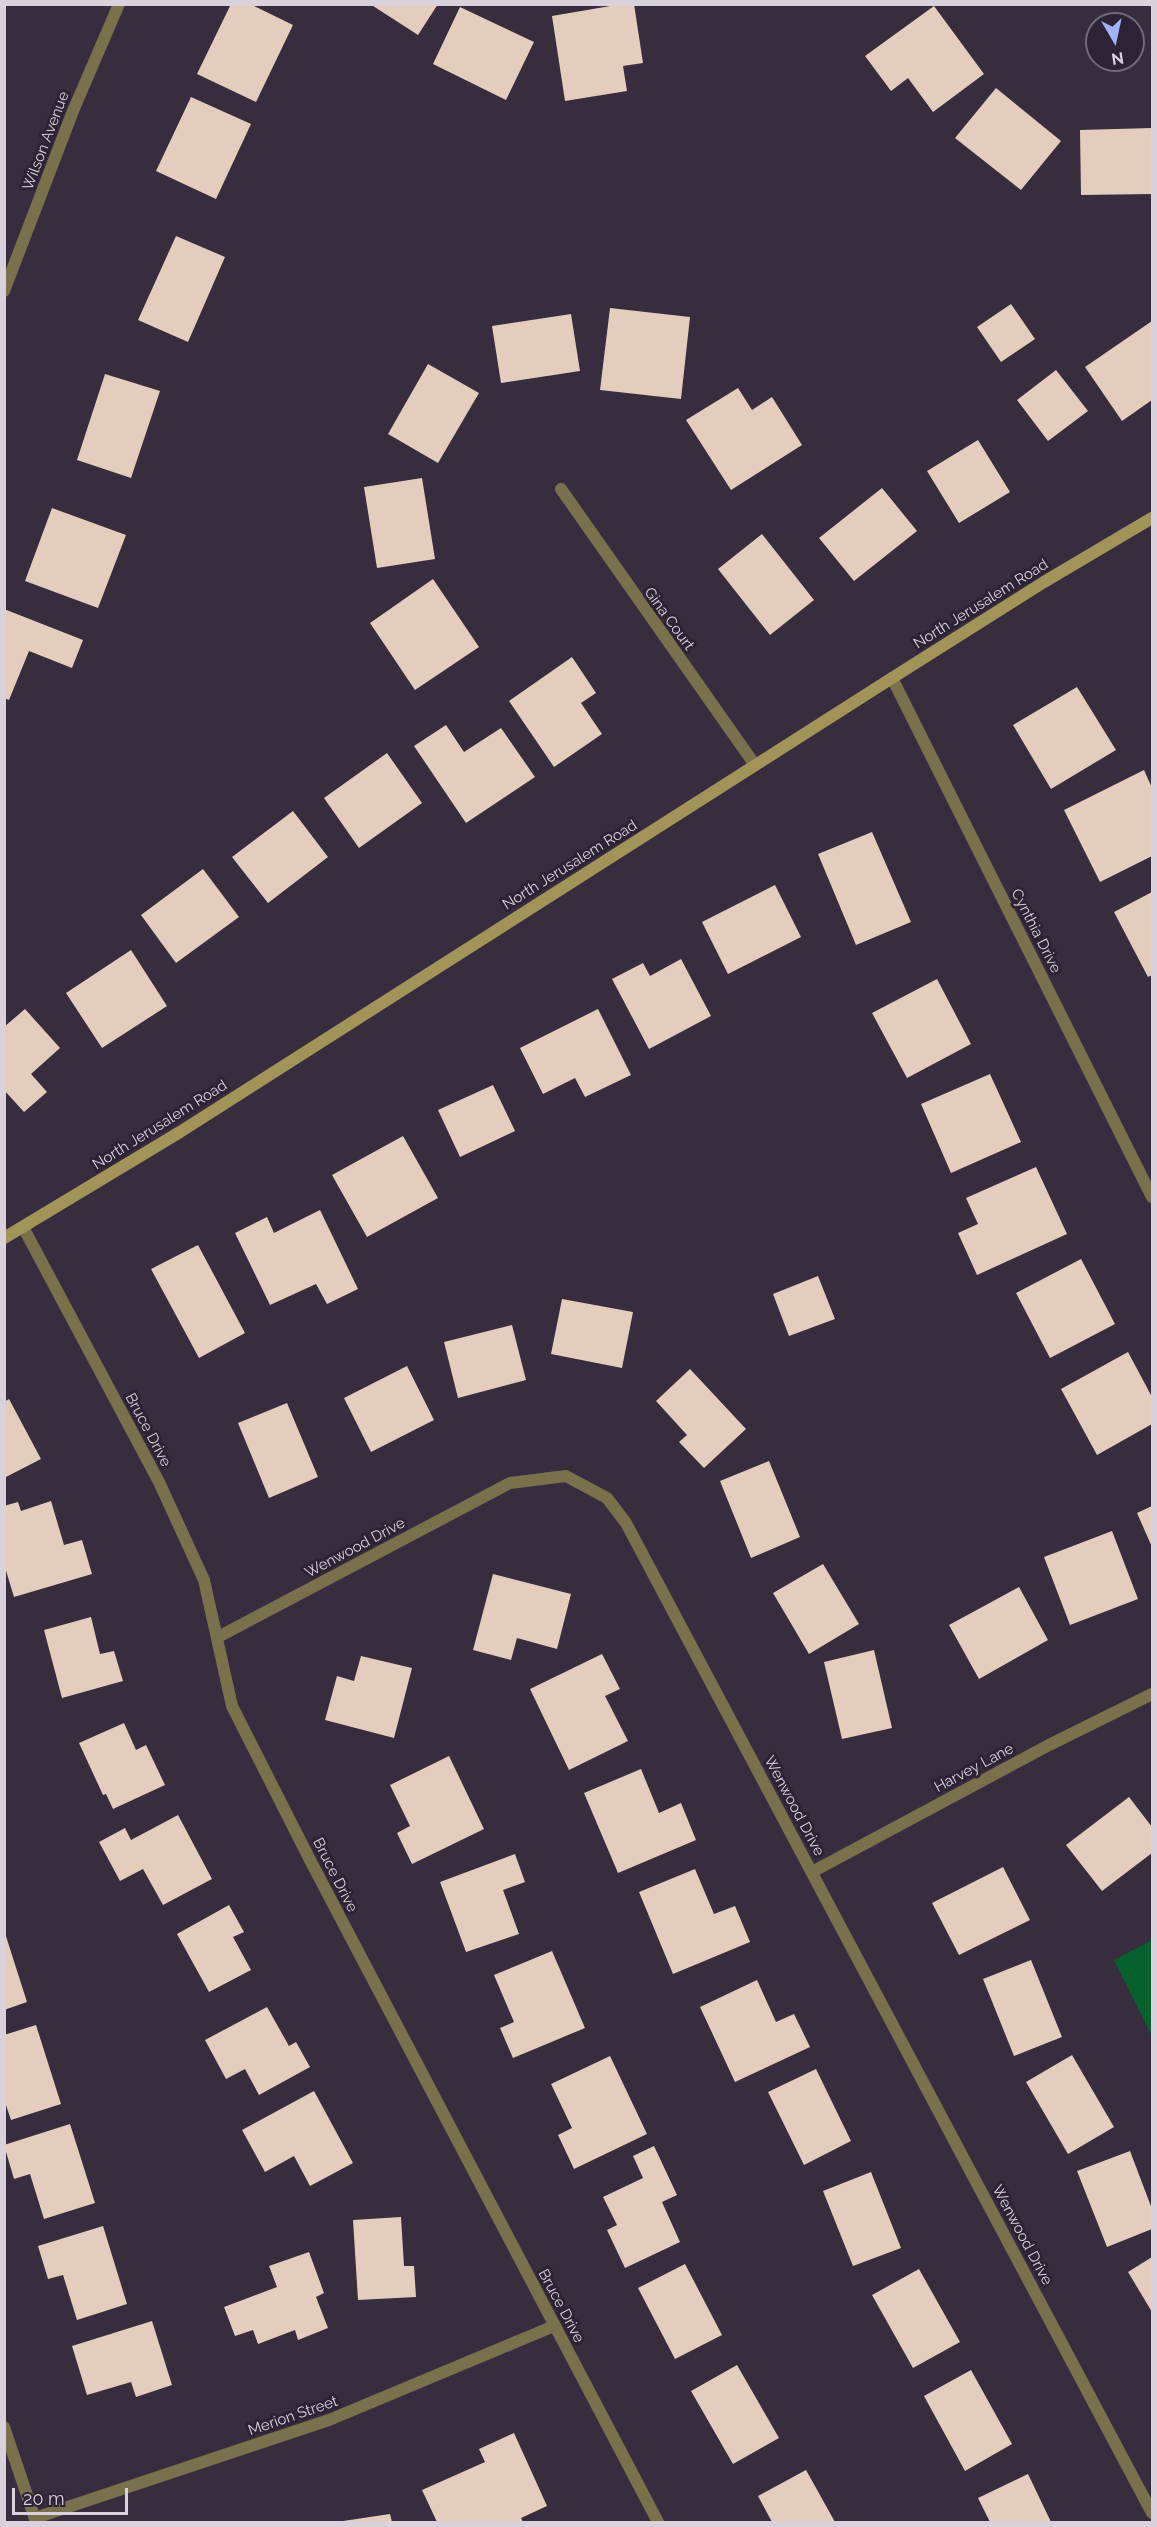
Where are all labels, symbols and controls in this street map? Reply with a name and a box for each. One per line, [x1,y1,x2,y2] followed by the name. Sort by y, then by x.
[1085,12,1145,72] north arrow
[1110,48,1125,69] text: N
[19,89,73,193] street label: Wilson Avenue
[910,555,1052,653] street label: North Jerusalem Road
[640,584,698,654] street label: Gina Court
[499,816,641,914] street label: North Jerusalem Road
[1007,886,1065,976] street label: Cynthia Drive
[89,1076,231,1174] street label: North Jerusalem Road
[121,1390,175,1470] street label: Bruce Drive
[302,1514,408,1582] street label: Wenwood Drive
[931,1740,1017,1796] street label: Harvey Lane
[760,1753,828,1859] street label: Wenwood Drive
[309,1835,361,1915] street label: Bruce Drive
[988,2182,1056,2288] street label: Wenwood Drive
[534,2266,588,2346] street label: Bruce Drive
[246,2392,340,2440] street label: Merion Street
[15,2476,130,2514] scale bar
[23,2488,65,2509] text: 20 m

